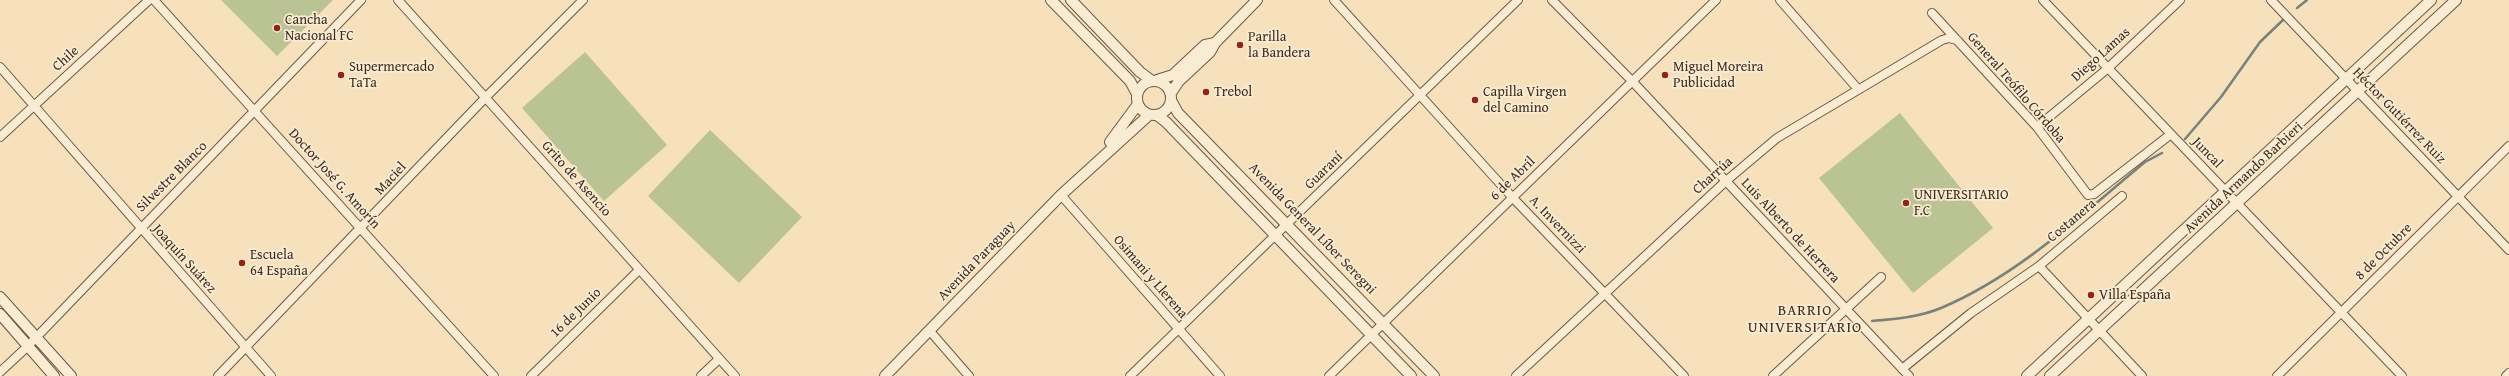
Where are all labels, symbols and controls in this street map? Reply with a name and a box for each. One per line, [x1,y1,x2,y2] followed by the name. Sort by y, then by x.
[285,12,354,44] place label: Cancha Nacional FC
[272,23,282,33] marker: Cancha Nacional FC
[2068,24,2134,86] street label: Diego Lamas
[1248,29,1310,62] place label: Parilla la Bandera
[1963,29,2069,147] street label: General Teófilo Córdoba
[1235,40,1245,50] marker: Parilla la Bandera
[49,43,83,75] street label: Chile
[349,59,434,92] place label: Supermercado TaTa
[1673,59,1763,92] place label: Miguel Moreira Publicidad
[2349,64,2449,168] street label: Héctor Gutiérrez Ruiz
[336,70,346,80] marker: Supermercado TaTa
[1660,70,1670,80] marker: Miguel Moreira Publicidad
[1214,84,1252,100] place label: Trebol
[1483,84,1567,116] place label: Capilla Virgen del Camino
[1201,87,1211,97] marker: Trebol
[1470,95,1480,105] marker: Capilla Virgen del Camino
[2181,119,2307,237] street label: Avenida Armando Barbieri
[285,125,383,233] street label: Doctor José G. Amorín
[2188,134,2226,172] street label: Juncal
[133,138,211,216] street label: Silvestre Blanco
[538,138,614,220] street label: Grito de Asencio
[1301,149,1347,193] street label: Guaraní
[1487,153,1539,205] street label: 6 de Abril
[1690,154,1736,198] street label: Charrúa
[372,159,410,199] street label: Maciel
[1245,160,1379,298] street label: Avenida General Líber Seregni
[1737,175,1843,287] street label: Luis Alberto de Herrera
[1914,187,2009,220] place label: UNIVERSITARIO F.C
[1525,193,1589,257] street label: A. Invernizzi
[2044,196,2100,246] street label: Costanera
[1901,198,1911,208] marker: UNIVERSITARIO F.C
[935,218,1019,304] street label: Avenida Paraguay
[2352,220,2416,284] street label: 8 de Octubre
[149,221,219,297] street label: Joaquín Suárez
[1109,232,1191,322] street label: Osimani y Llerena
[250,247,308,280] place label: Escuela 64 España
[237,258,247,268] marker: Escuela 64 España
[547,285,605,341] street label: 16 de Junio
[2099,287,2171,303] place label: Villa España
[2086,290,2096,300] marker: Villa España
[1748,302,1862,337] district label: BARRIO UNIVERSITARIO

